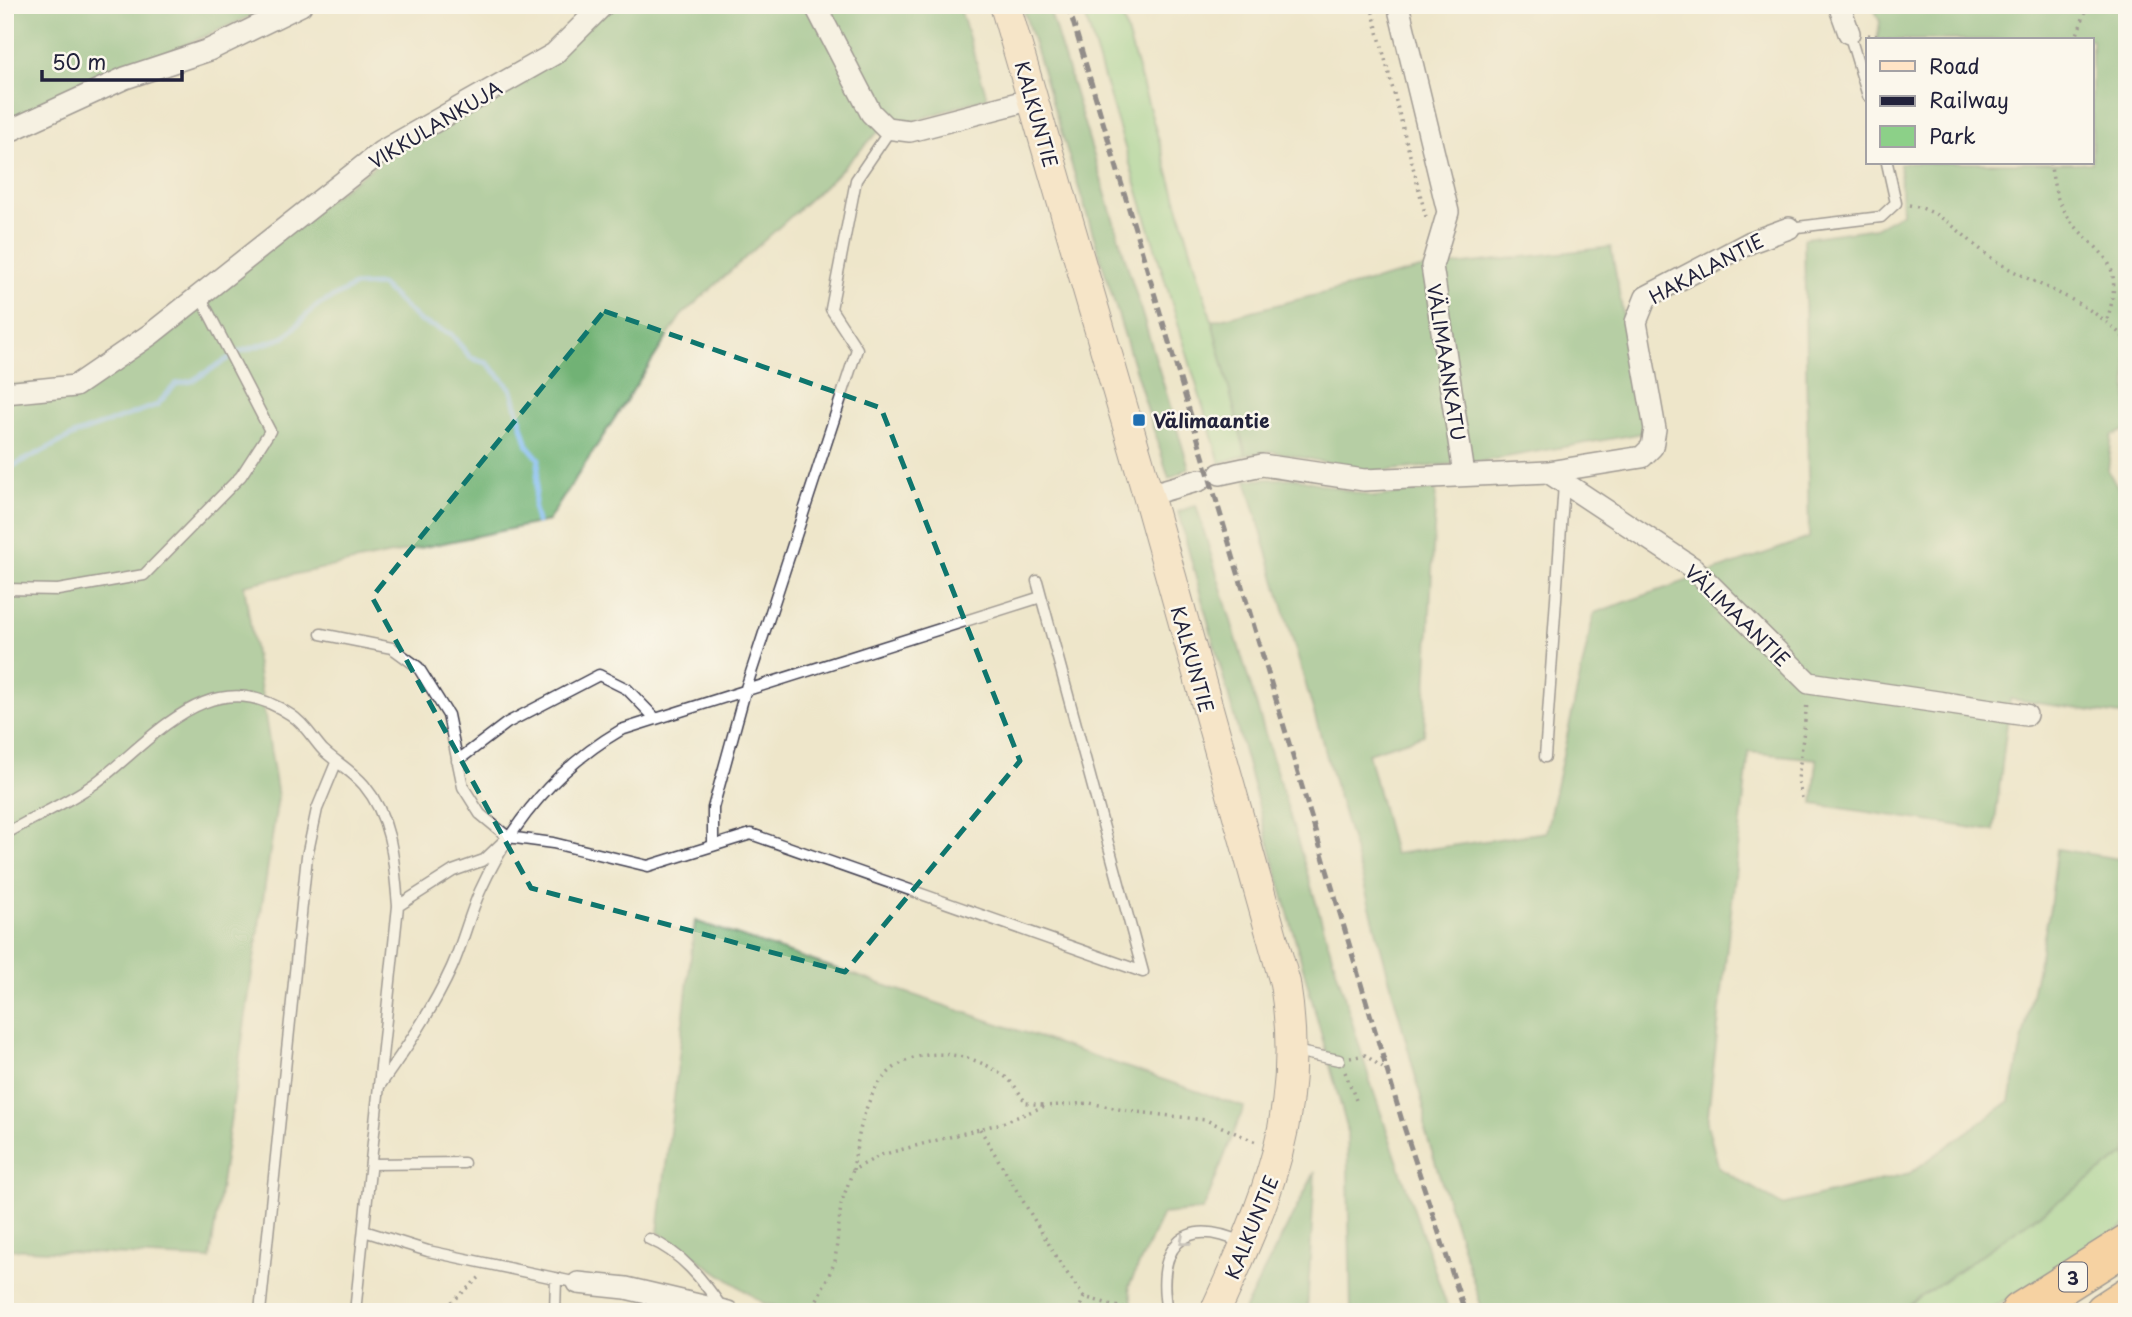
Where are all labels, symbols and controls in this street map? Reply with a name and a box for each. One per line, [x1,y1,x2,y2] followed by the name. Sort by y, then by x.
[42,38,182,82] scale bar
[1866,38,2094,164] legend
[52,45,106,77] text: 50 m
[1929,49,1980,81] text: Road
[1008,57,1066,171] street label: KALKUNTIE
[363,73,507,175] street label: VIKKULANKUJA
[1929,83,2009,115] text: Railway
[1929,119,1976,151] text: Park
[1644,226,1768,310] street label: HAKALANTIE
[1421,282,1473,442] street label: VÄLIMAANKATU
[1153,406,1269,434] place label: Välimaantie
[1131,412,1147,428] marker: Välimaantie
[1679,557,1797,673] street label: VÄLIMAANTIE
[1164,602,1222,716] street label: KALKUNTIE
[1217,1171,1285,1283] street label: KALKUNTIE
[1179,1232,1192,1245] one-way arrow
[2059,1262,2087,1292] road number: 3

